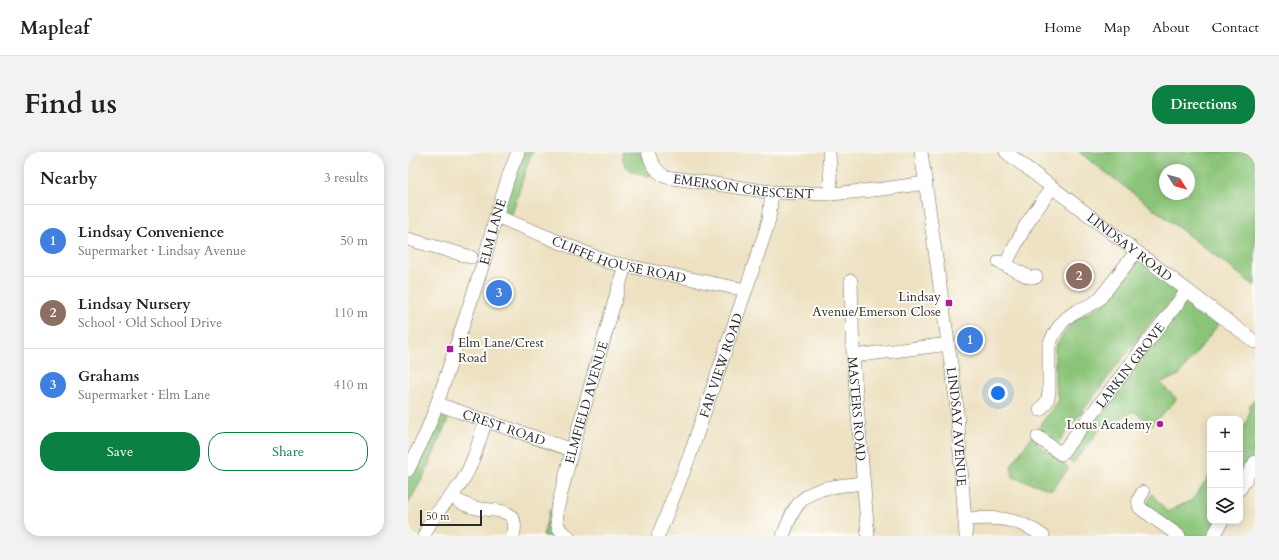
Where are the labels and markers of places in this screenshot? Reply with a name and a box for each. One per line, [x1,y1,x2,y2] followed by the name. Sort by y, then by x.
[1066,261,1092,291] pin: 2
[486,278,512,308] pin: 3
[812,288,941,321] place label: Lindsay Avenue/Emerson Close
[944,298,954,308] marker: Lindsay Avenue/Emerson Close
[957,325,983,355] pin: 1
[458,334,544,367] place label: Elm Lane/Crest Road
[445,344,455,354] marker: Elm Lane/Crest Road
[1067,416,1152,434] place label: Lotus Academy
[1155,419,1165,429] marker: Lotus Academy

